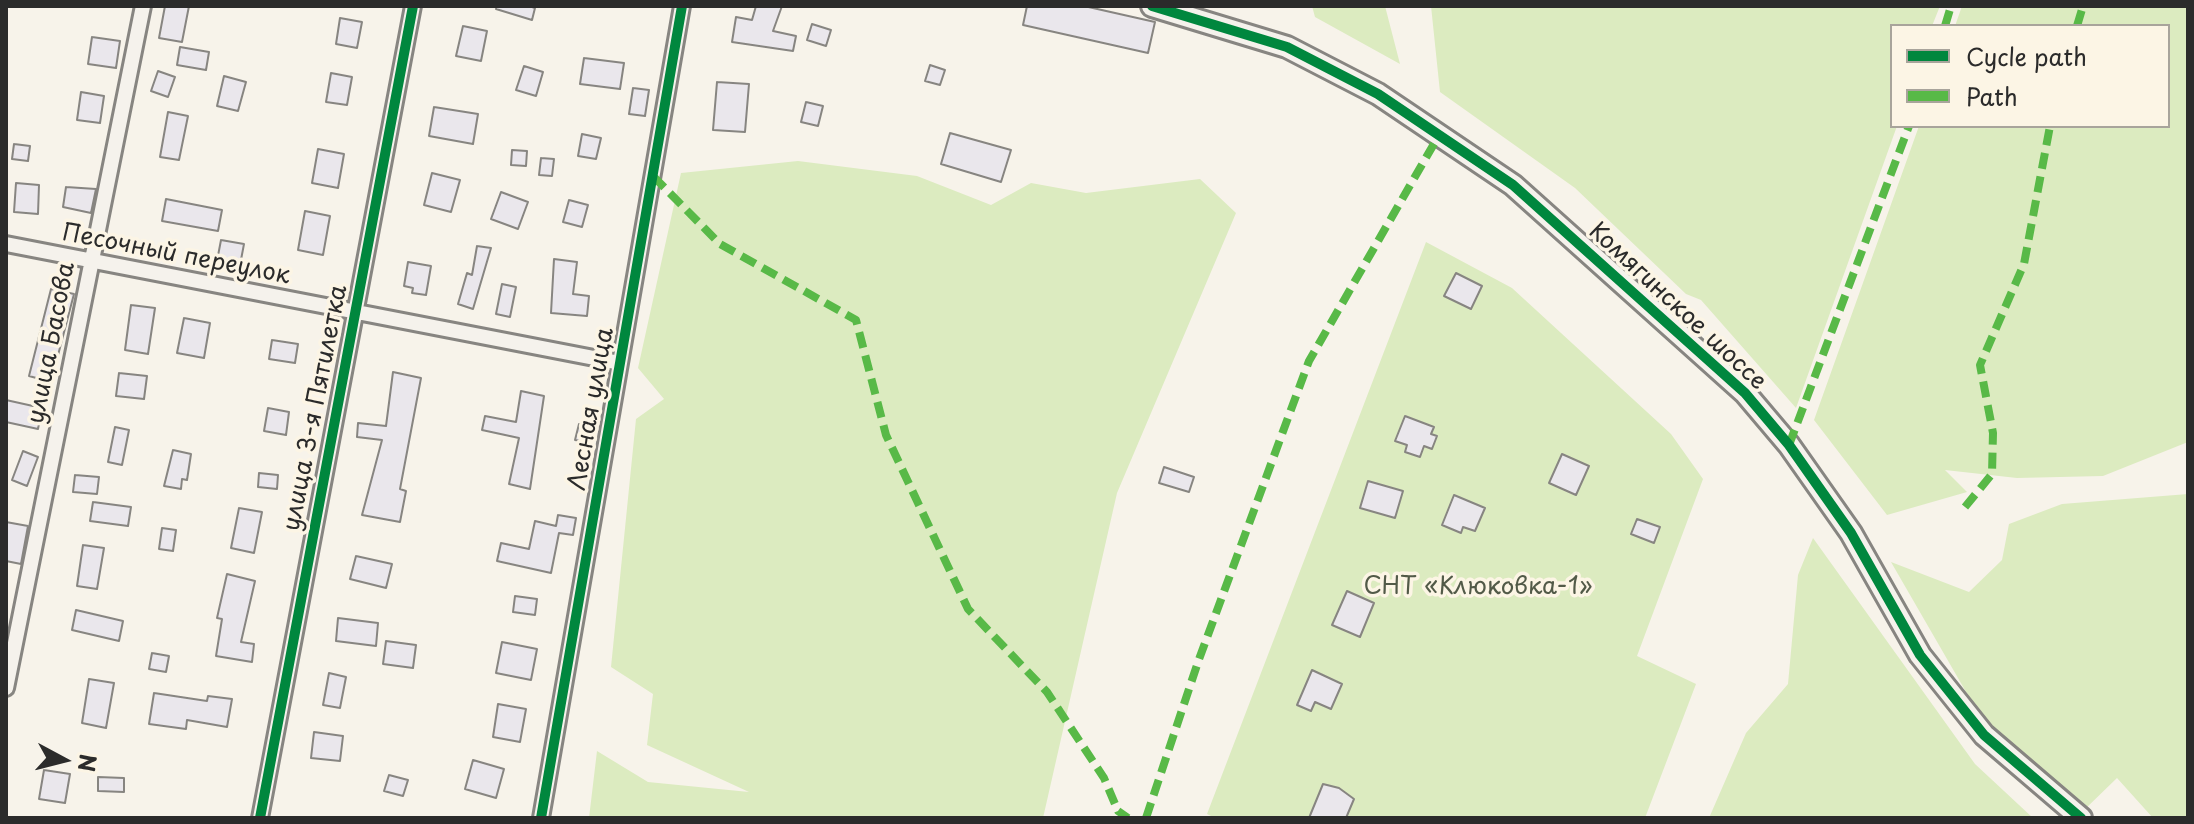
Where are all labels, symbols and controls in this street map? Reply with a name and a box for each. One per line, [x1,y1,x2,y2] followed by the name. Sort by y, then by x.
[1890,24,2170,128] legend
[1966,38,2087,74] text: Cycle path
[1966,78,2018,114] text: Path
[1582,217,1772,397] street label: Комягинское шоссе
[60,219,292,291] street label: Песочный переулок
[22,260,82,426] street label: улица Басова
[278,283,354,533] street label: улица 3-я Пятилетка
[564,325,620,493] street label: Лесная улица
[1364,573,1592,601] park label: СНТ «Клюковка-1»
[24,720,104,800] north arrow
[71,752,106,774] text: N

